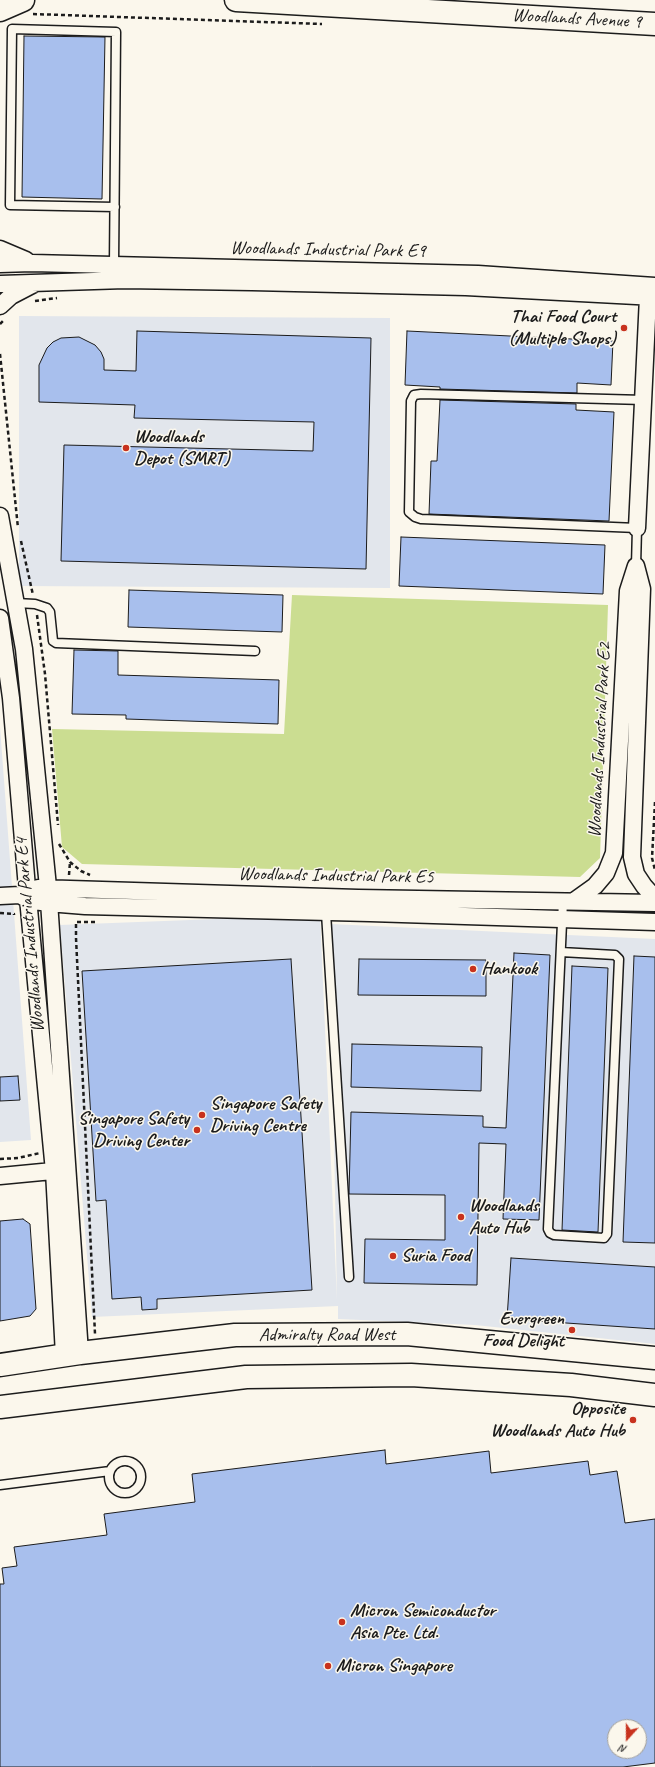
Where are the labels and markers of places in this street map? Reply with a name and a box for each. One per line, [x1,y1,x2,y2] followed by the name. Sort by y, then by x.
[508,306,616,350] place label: Thai Food Court (Multiple Shops)
[619,323,629,333] marker: Thai Food Court (Multiple Shops)
[134,426,230,470] place label: Woodlands Depot (SMRT)
[121,443,131,453] marker: Woodlands Depot (SMRT)
[481,958,537,980] place label: Hankook
[468,964,478,974] marker: Hankook
[210,1093,321,1137] place label: Singapore Safety Driving Centre
[78,1108,189,1152] place label: Singapore Safety Driving Center
[197,1110,207,1120] marker: Singapore Safety Driving Centre
[192,1125,202,1135] marker: Singapore Safety Driving Center
[469,1195,538,1239] place label: Woodlands Auto Hub
[456,1212,466,1222] marker: Woodlands Auto Hub
[401,1245,470,1267] place label: Suria Food
[388,1251,398,1261] marker: Suria Food
[483,1308,564,1352] place label: Evergreen Food Delight
[567,1325,577,1335] marker: Evergreen Food Delight
[490,1398,625,1442] place label: Opposite Woodlands Auto Hub
[628,1415,638,1425] marker: Opposite Woodlands Auto Hub
[350,1600,495,1644] place label: Micron Semiconductor Asia Pte. Ltd.
[337,1617,347,1627] marker: Micron Semiconductor Asia Pte. Ltd.
[336,1655,452,1677] place label: Micron Singapore
[323,1661,333,1671] marker: Micron Singapore

